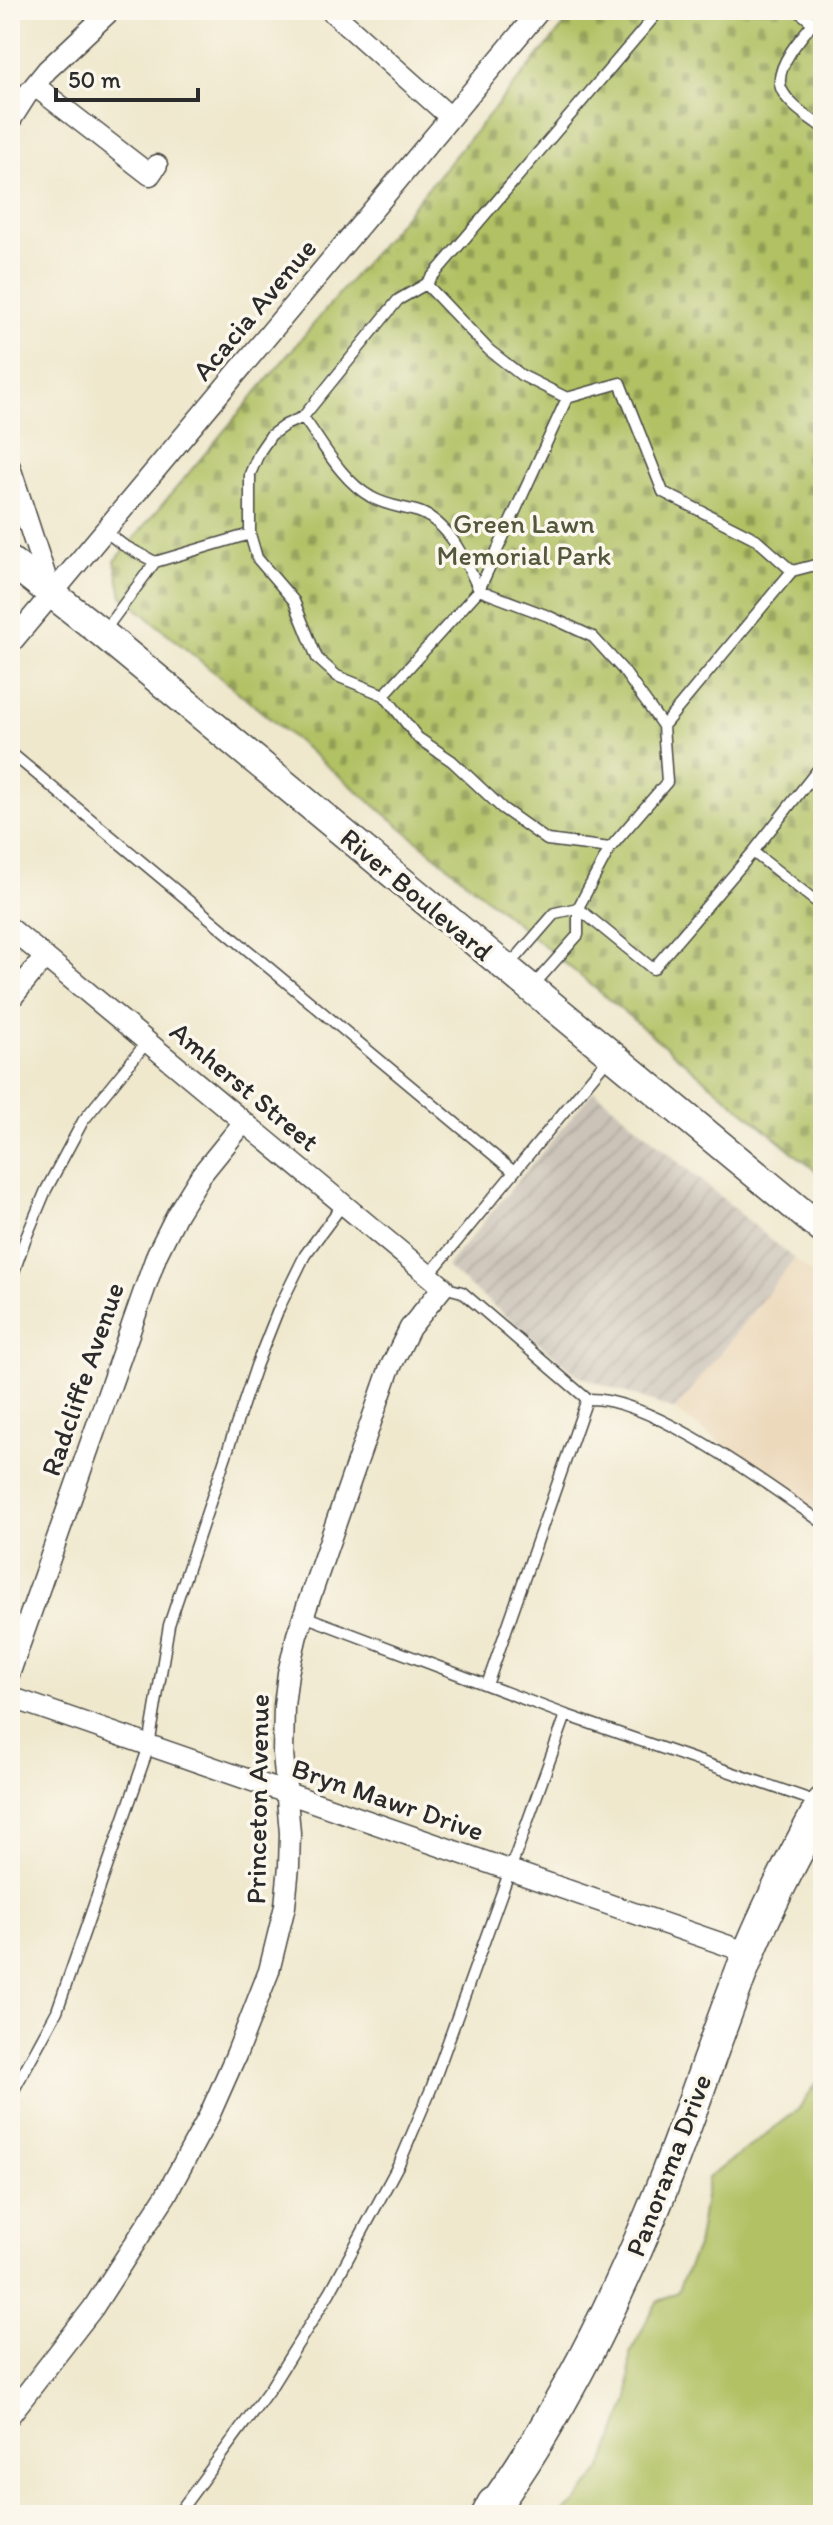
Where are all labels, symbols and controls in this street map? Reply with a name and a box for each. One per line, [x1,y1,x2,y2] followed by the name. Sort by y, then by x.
[56,52,198,102] scale bar
[68,65,121,94] text: 50 m
[185,231,323,387] street label: Acacia Avenue
[437,506,611,572] park label: Green Lawn Memorial Park
[334,820,500,968] street label: River Boulevard
[164,1014,326,1158] street label: Amherst Street
[33,1278,131,1480] street label: Radcliffe Avenue
[238,1693,276,1905] street label: Princeton Avenue
[287,1750,489,1848] street label: Bryn Mawr Drive
[618,2069,718,2261] street label: Panorama Drive

